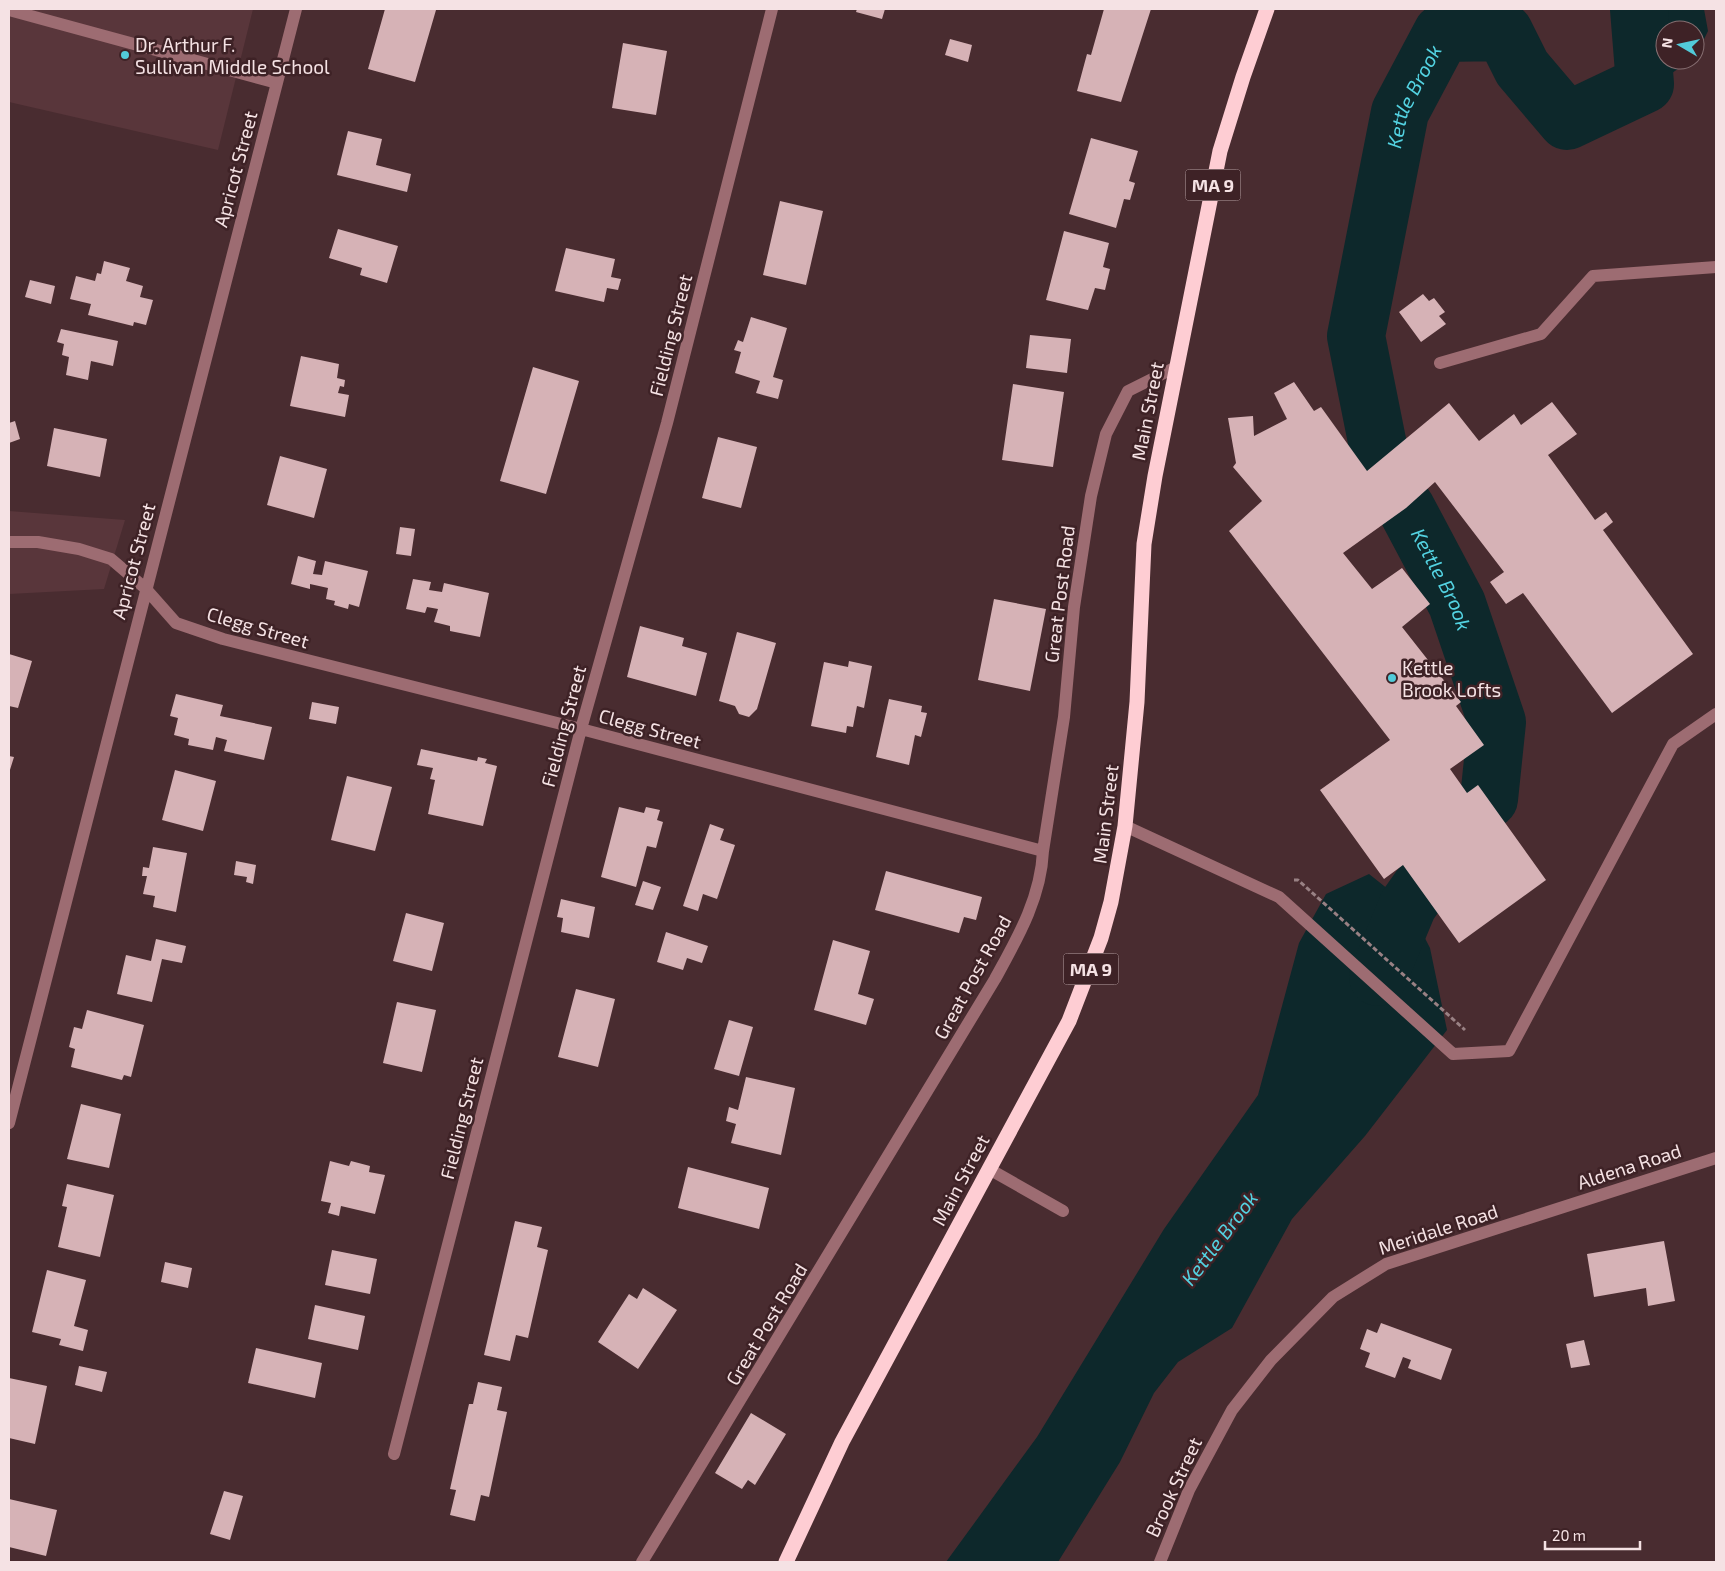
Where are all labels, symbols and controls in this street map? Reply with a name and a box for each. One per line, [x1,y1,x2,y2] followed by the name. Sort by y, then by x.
[1655,20,1705,70] north arrow
[135,33,330,78] place label: Dr. Arthur F. Sullivan Middle School
[1657,37,1676,49] text: N
[1381,40,1446,150] water label: Kettle Brook
[119,49,131,61] marker: Dr. Arthur F. Sullivan Middle School
[208,108,262,230] street label: Apricot Street
[1186,170,1240,200] road number: MA 9
[644,272,696,398] street label: Fielding Street
[1126,360,1168,462] street label: Main Street
[106,500,160,622] street label: Apricot Street
[1039,524,1079,664] street label: Great Post Road
[1407,524,1477,633] water label: Kettle Brook
[204,601,312,653] street label: Clegg Street
[1402,656,1501,701] place label: Kettle Brook Lofts
[536,663,590,789] street label: Fielding Street
[1386,672,1398,684] marker: Kettle Brook Lofts
[596,703,704,753] street label: Clegg Street
[1087,763,1123,865] street label: Main Street
[928,911,1016,1043] street label: Great Post Road
[1064,954,1118,984] road number: MA 9
[435,1055,487,1181] street label: Fielding Street
[926,1131,994,1229] street label: Main Street
[1574,1138,1684,1194] street label: Aldena Road
[1176,1186,1262,1290] water label: Kettle Brook
[1375,1199,1501,1259] street label: Meridale Road
[721,1259,811,1389] street label: Great Post Road
[1140,1434,1206,1540] street label: Brook Street
[1545,1518,1640,1550] scale bar
[1552,1526,1586,1544] text: 20 m

